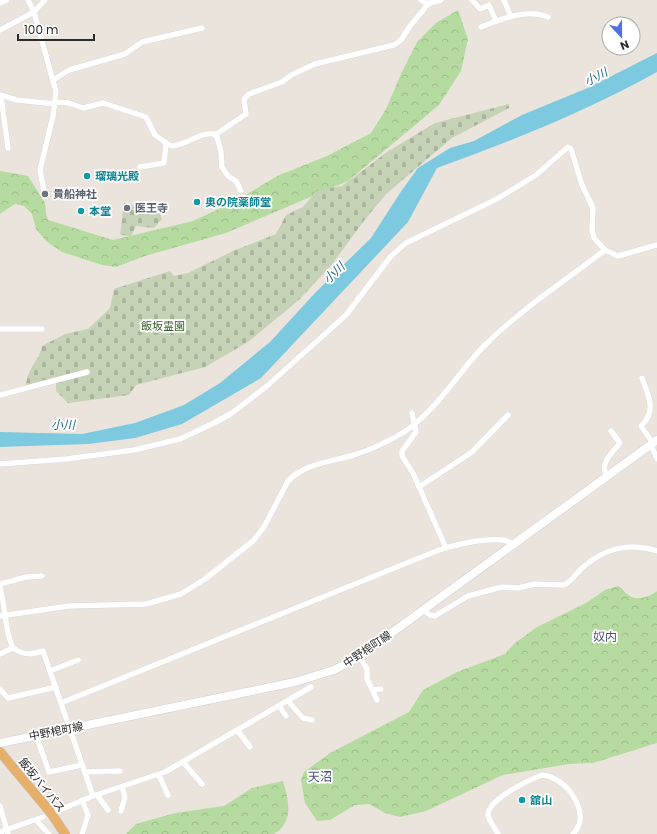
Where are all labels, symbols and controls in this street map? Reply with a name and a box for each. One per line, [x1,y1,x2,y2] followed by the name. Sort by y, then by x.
[18,16,94,42] scale bar
[601,16,641,56] north arrow
[24,21,58,38] text: 100 m
[618,36,632,54] text: N
[581,63,612,90] water label: 小川
[95,168,139,184] place label: 瑠璃光殿
[82,171,92,181] marker: 瑠璃光殿
[53,186,97,202] place label: 貴船神社
[40,189,50,199] marker: 貴船神社
[205,194,271,210] place label: 奥の院薬師堂
[192,197,202,207] marker: 奥の院薬師堂
[135,200,168,216] place label: 医王寺
[89,203,111,219] place label: 本堂
[122,203,132,213] marker: 医王寺
[76,206,86,216] marker: 本堂
[319,257,350,287] water label: 小川
[141,318,185,334] park label: 飯坂霊園
[51,416,77,433] water label: 小川
[340,627,394,671] street label: 中野梍町線
[593,628,617,645] district label: 奴内
[27,718,85,744] street label: 中野梍町線
[15,754,69,816] street label: 飯坂バイパス
[308,768,332,785] district label: 天沼
[530,792,552,808] place label: 舘山
[517,795,527,805] marker: 舘山

